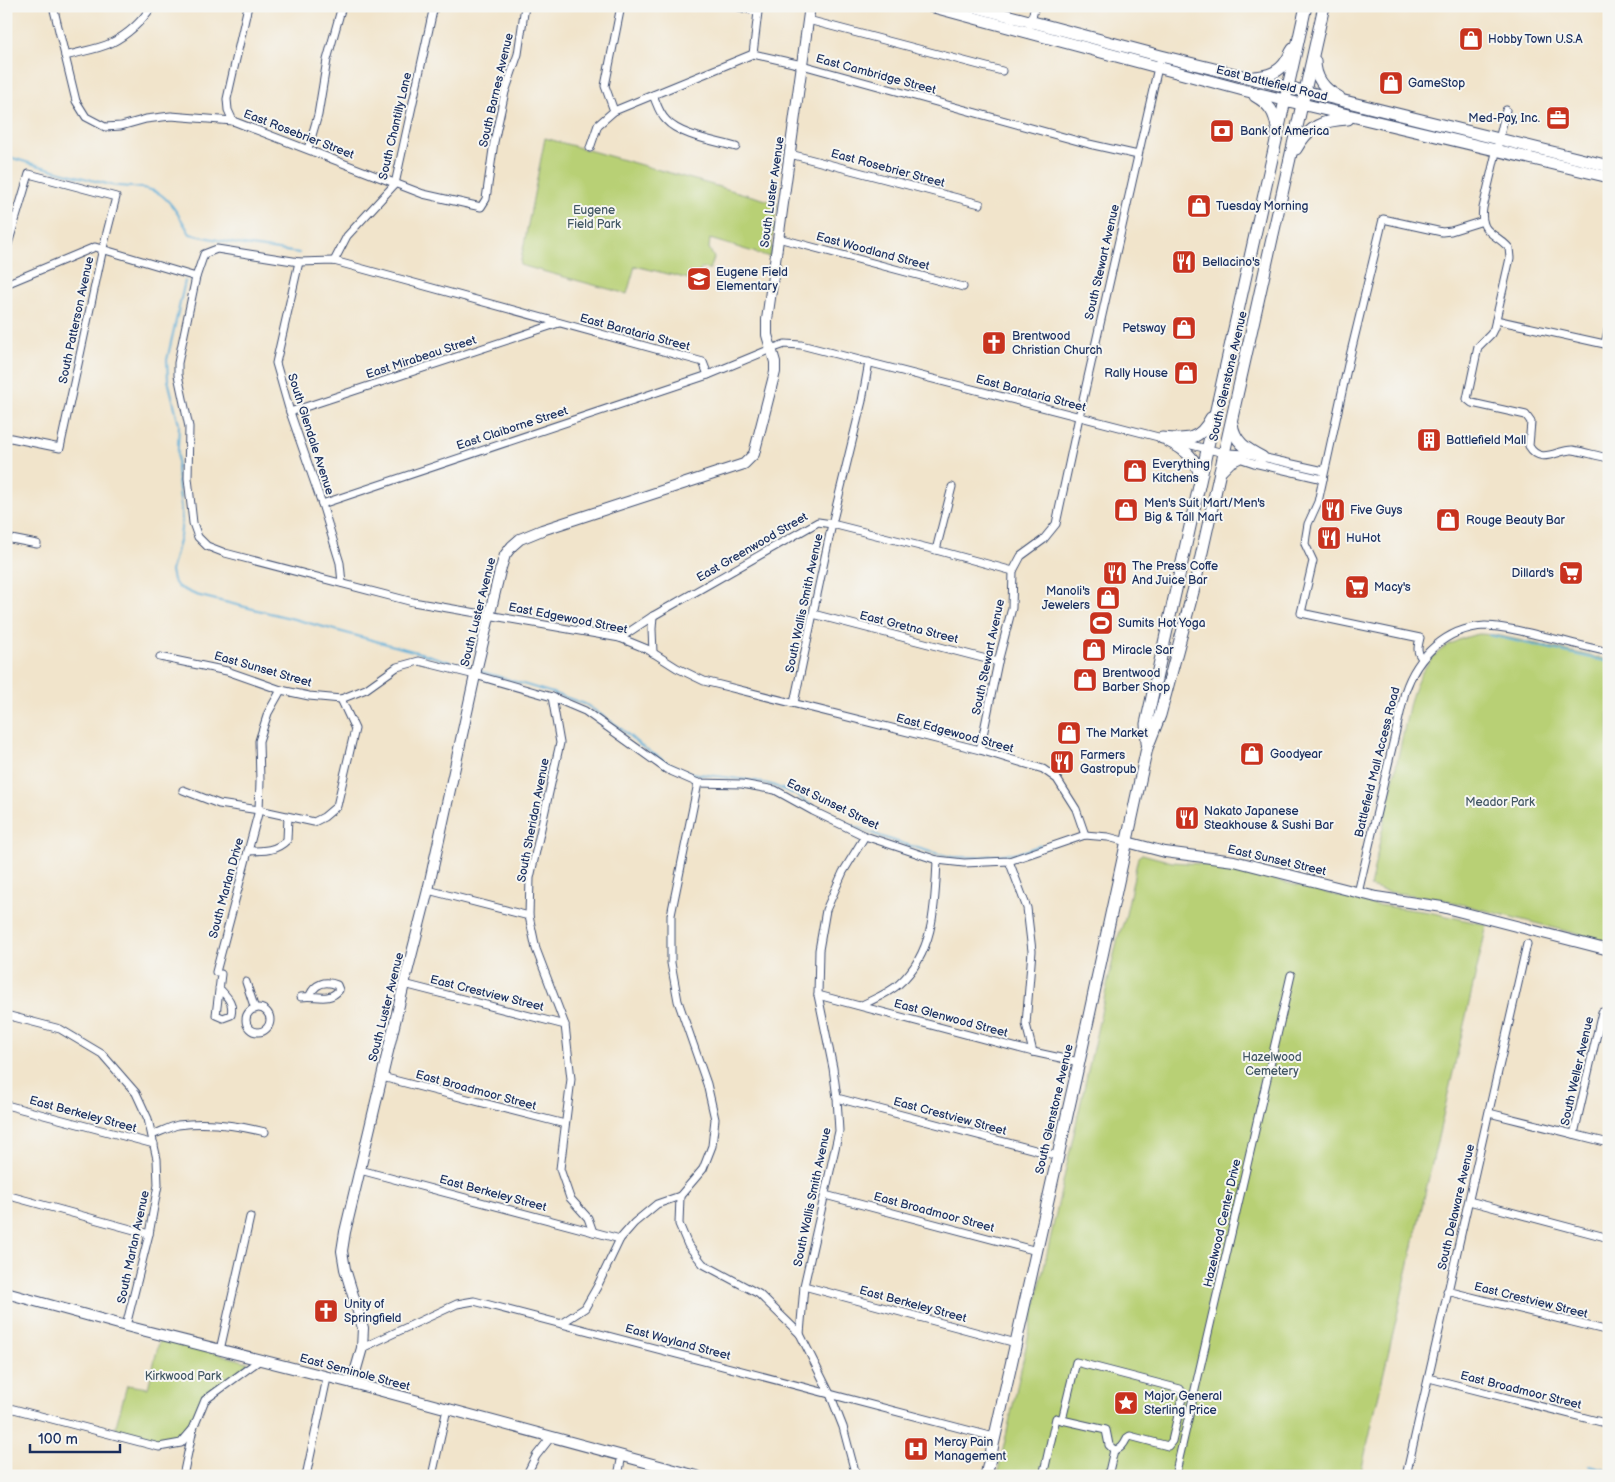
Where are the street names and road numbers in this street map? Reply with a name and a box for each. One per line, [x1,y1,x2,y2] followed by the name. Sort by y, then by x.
[476,31,517,149] street label: South Barnes Avenue
[814,51,938,98] street label: East Cambridge Street
[1215,62,1329,105] street label: East Battlefield Road
[376,71,415,181] street label: South Chantilly Lane
[241,106,357,163] street label: East Rosebrier Street
[757,136,788,249] street label: South Luster Avenue
[829,146,947,191] street label: East Rosebrier Street
[1082,203,1123,321] street label: South Stewart Avenue
[814,229,932,274] street label: East Woodland Street
[56,255,97,385] street label: South Patterson Avenue
[1206,310,1251,443] street label: South Glenstone Avenue
[578,311,692,354] street label: East Barataria Street
[364,332,478,382] street label: East Mirabeau Street
[284,372,337,497] street label: South Glendale Avenue
[974,372,1088,415] street label: East Barataria Street
[455,403,570,454] street label: East Claiborne Street
[694,509,811,585] street label: East Greenwood Street
[782,532,827,674] street label: South Wallis Smith Avenue
[458,556,499,668] street label: South Luster Avenue
[969,598,1008,716] street label: South Stewart Avenue
[507,600,629,637] street label: East Edgewood Street
[858,608,960,647] street label: East Gretna Street
[212,648,314,691] street label: East Sunset Street
[1352,685,1403,839] street label: Battlefield Mall Access Road
[895,711,1015,756] street label: East Edgewood Street
[514,757,553,883] street label: South Sheridan Avenue
[784,776,882,833] street label: East Sunset Street
[206,836,247,940] street label: South Marlan Drive
[1226,842,1328,879] street label: East Sunset Street
[366,951,407,1063] street label: South Luster Avenue
[428,972,546,1015] street label: East Crestview Street
[892,996,1010,1041] street label: East Glenwood Street
[1558,1015,1597,1127] street label: South Weller Avenue
[1032,1043,1077,1176] street label: South Glenstone Avenue
[414,1067,538,1114] street label: East Broadmoor Street
[28,1093,138,1136] street label: East Berkeley Street
[892,1094,1008,1139] street label: East Crestview Street
[790,1126,835,1268] street label: South Wallis Smith Avenue
[1435,1143,1478,1272] street label: South Delaware Avenue
[1200,1157,1245,1289] street label: Hazelwood Center Drive
[438,1172,548,1215] street label: East Berkeley Street
[114,1189,153,1305] street label: South Marlan Avenue
[872,1189,996,1236] street label: East Broadmoor Street
[1472,1279,1590,1322] street label: East Crestview Street
[858,1283,968,1326] street label: East Berkeley Street
[624,1321,733,1364] street label: East Wayland Street
[298,1351,412,1395] street label: East Seminole Street
[1459,1368,1583,1413] street label: East Broadmoor Street

